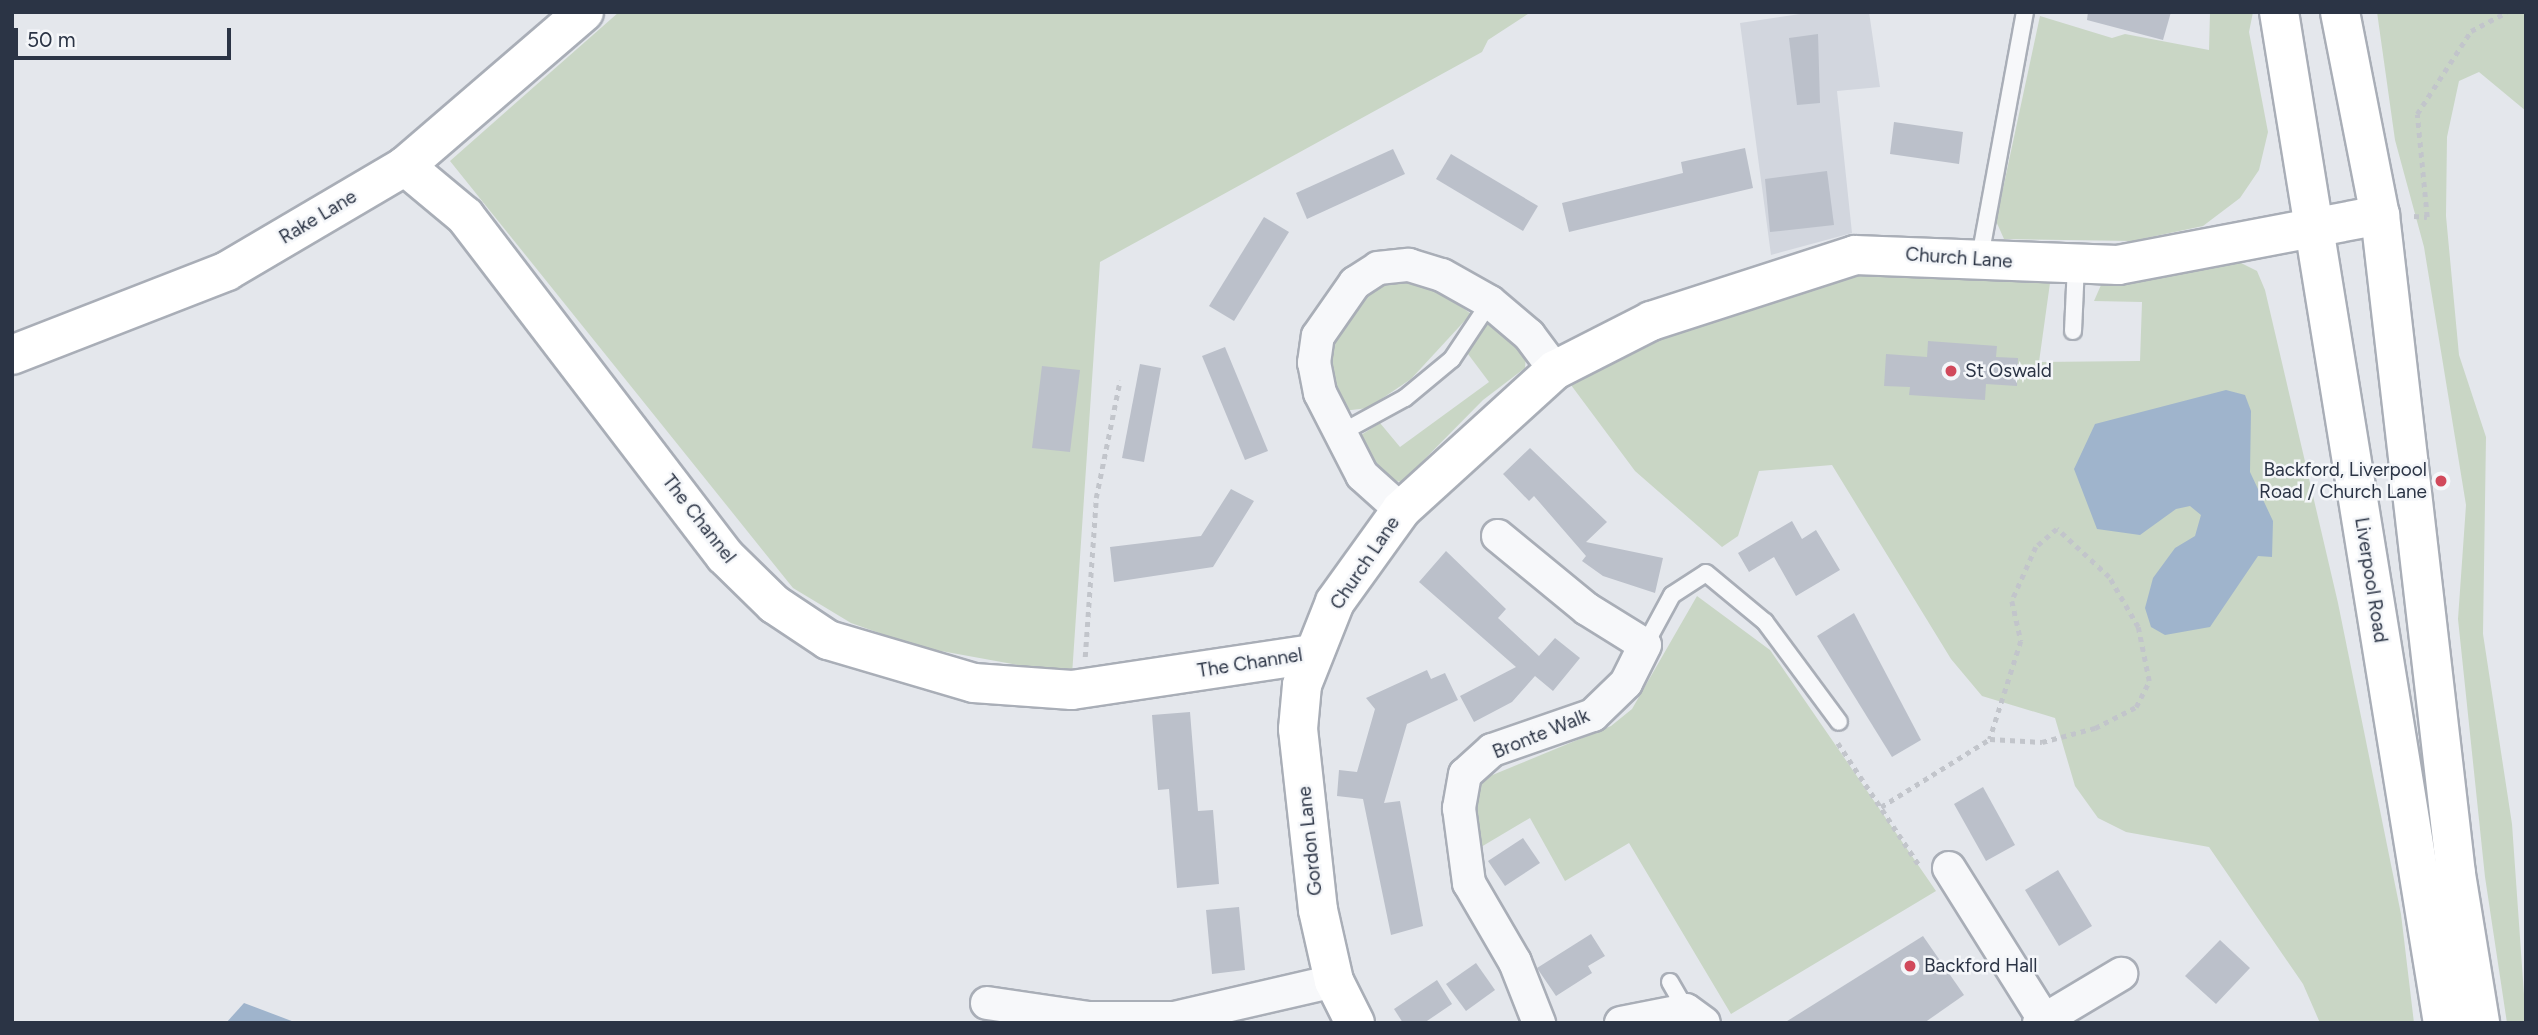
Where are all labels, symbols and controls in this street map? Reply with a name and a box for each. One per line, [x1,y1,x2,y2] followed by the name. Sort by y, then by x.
[18,14,234,58] scale bar
[27,27,76,52] text: 50 m
[275,185,361,249] street label: Rake Lane
[1905,243,2013,273] street label: Church Lane
[1965,360,2052,382] place label: St Oswald
[1943,363,1959,379] marker: St Oswald
[2259,459,2427,503] place label: Backford, Liverpool Road / Church Lane
[657,470,741,568] street label: The Channel
[2433,473,2449,489] marker: Backford, Liverpool Road / Church Lane
[1326,512,1404,614] street label: Church Lane
[2350,516,2392,644] street label: Liverpool Road
[1196,643,1304,683] street label: The Channel
[1489,704,1593,764] street label: Bronte Walk
[1293,785,1327,897] street label: Gordon Lane
[1924,955,2037,977] place label: Backford Hall
[1902,958,1918,974] marker: Backford Hall

